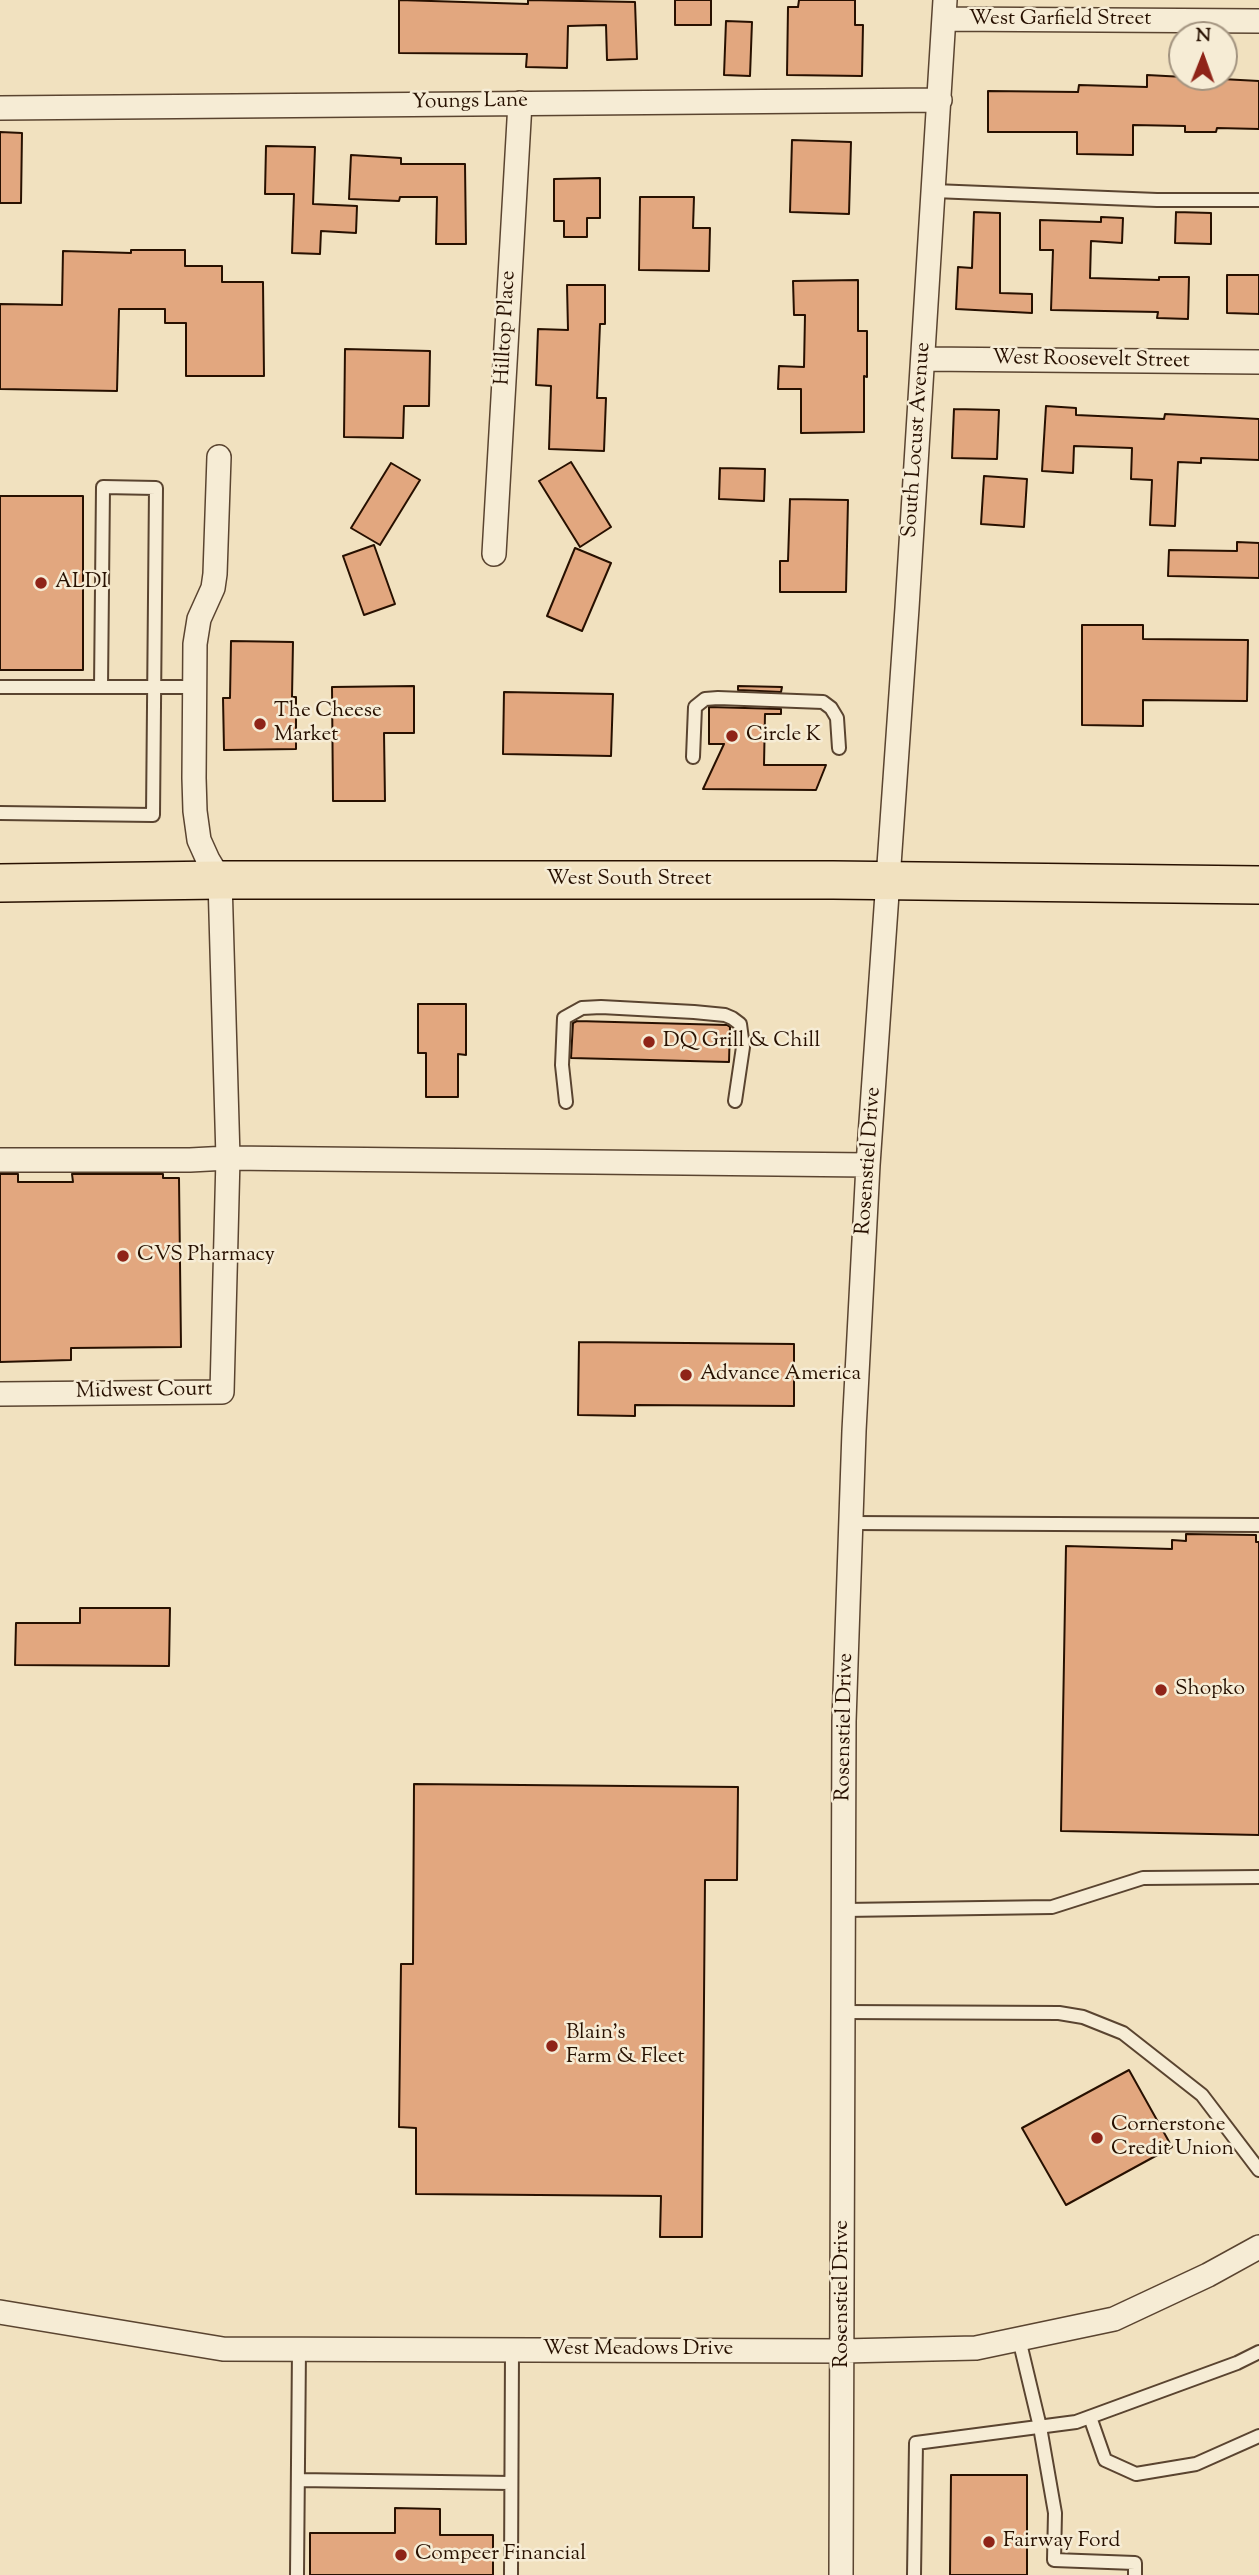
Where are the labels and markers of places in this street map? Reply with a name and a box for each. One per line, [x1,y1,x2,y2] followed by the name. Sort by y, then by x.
[55,570,108,596] place label: ALDI
[33,575,49,591] marker: ALDI
[274,699,382,749] place label: The Cheese Market
[252,716,268,732] marker: The Cheese Market
[746,723,821,749] place label: Circle K
[724,728,740,744] marker: Circle K
[663,1029,820,1055] place label: DQ Grill & Chill
[641,1034,657,1050] marker: DQ Grill & Chill
[137,1243,275,1269] place label: CVS Pharmacy
[115,1248,131,1264] marker: CVS Pharmacy
[700,1362,861,1388] place label: Advance America
[678,1367,694,1383] marker: Advance America
[1175,1677,1245,1703] place label: Shopko
[1153,1682,1169,1698] marker: Shopko
[566,2021,685,2071] place label: Blain's Farm & Fleet
[544,2038,560,2054] marker: Blain's Farm & Fleet
[1111,2113,1234,2163] place label: Cornerstone Credit Union
[1089,2130,1105,2146] marker: Cornerstone Credit Union
[1003,2529,1120,2555] place label: Fairway Ford
[981,2534,997,2550] marker: Fairway Ford
[415,2542,586,2568] place label: Compeer Financial
[393,2547,409,2563] marker: Compeer Financial

